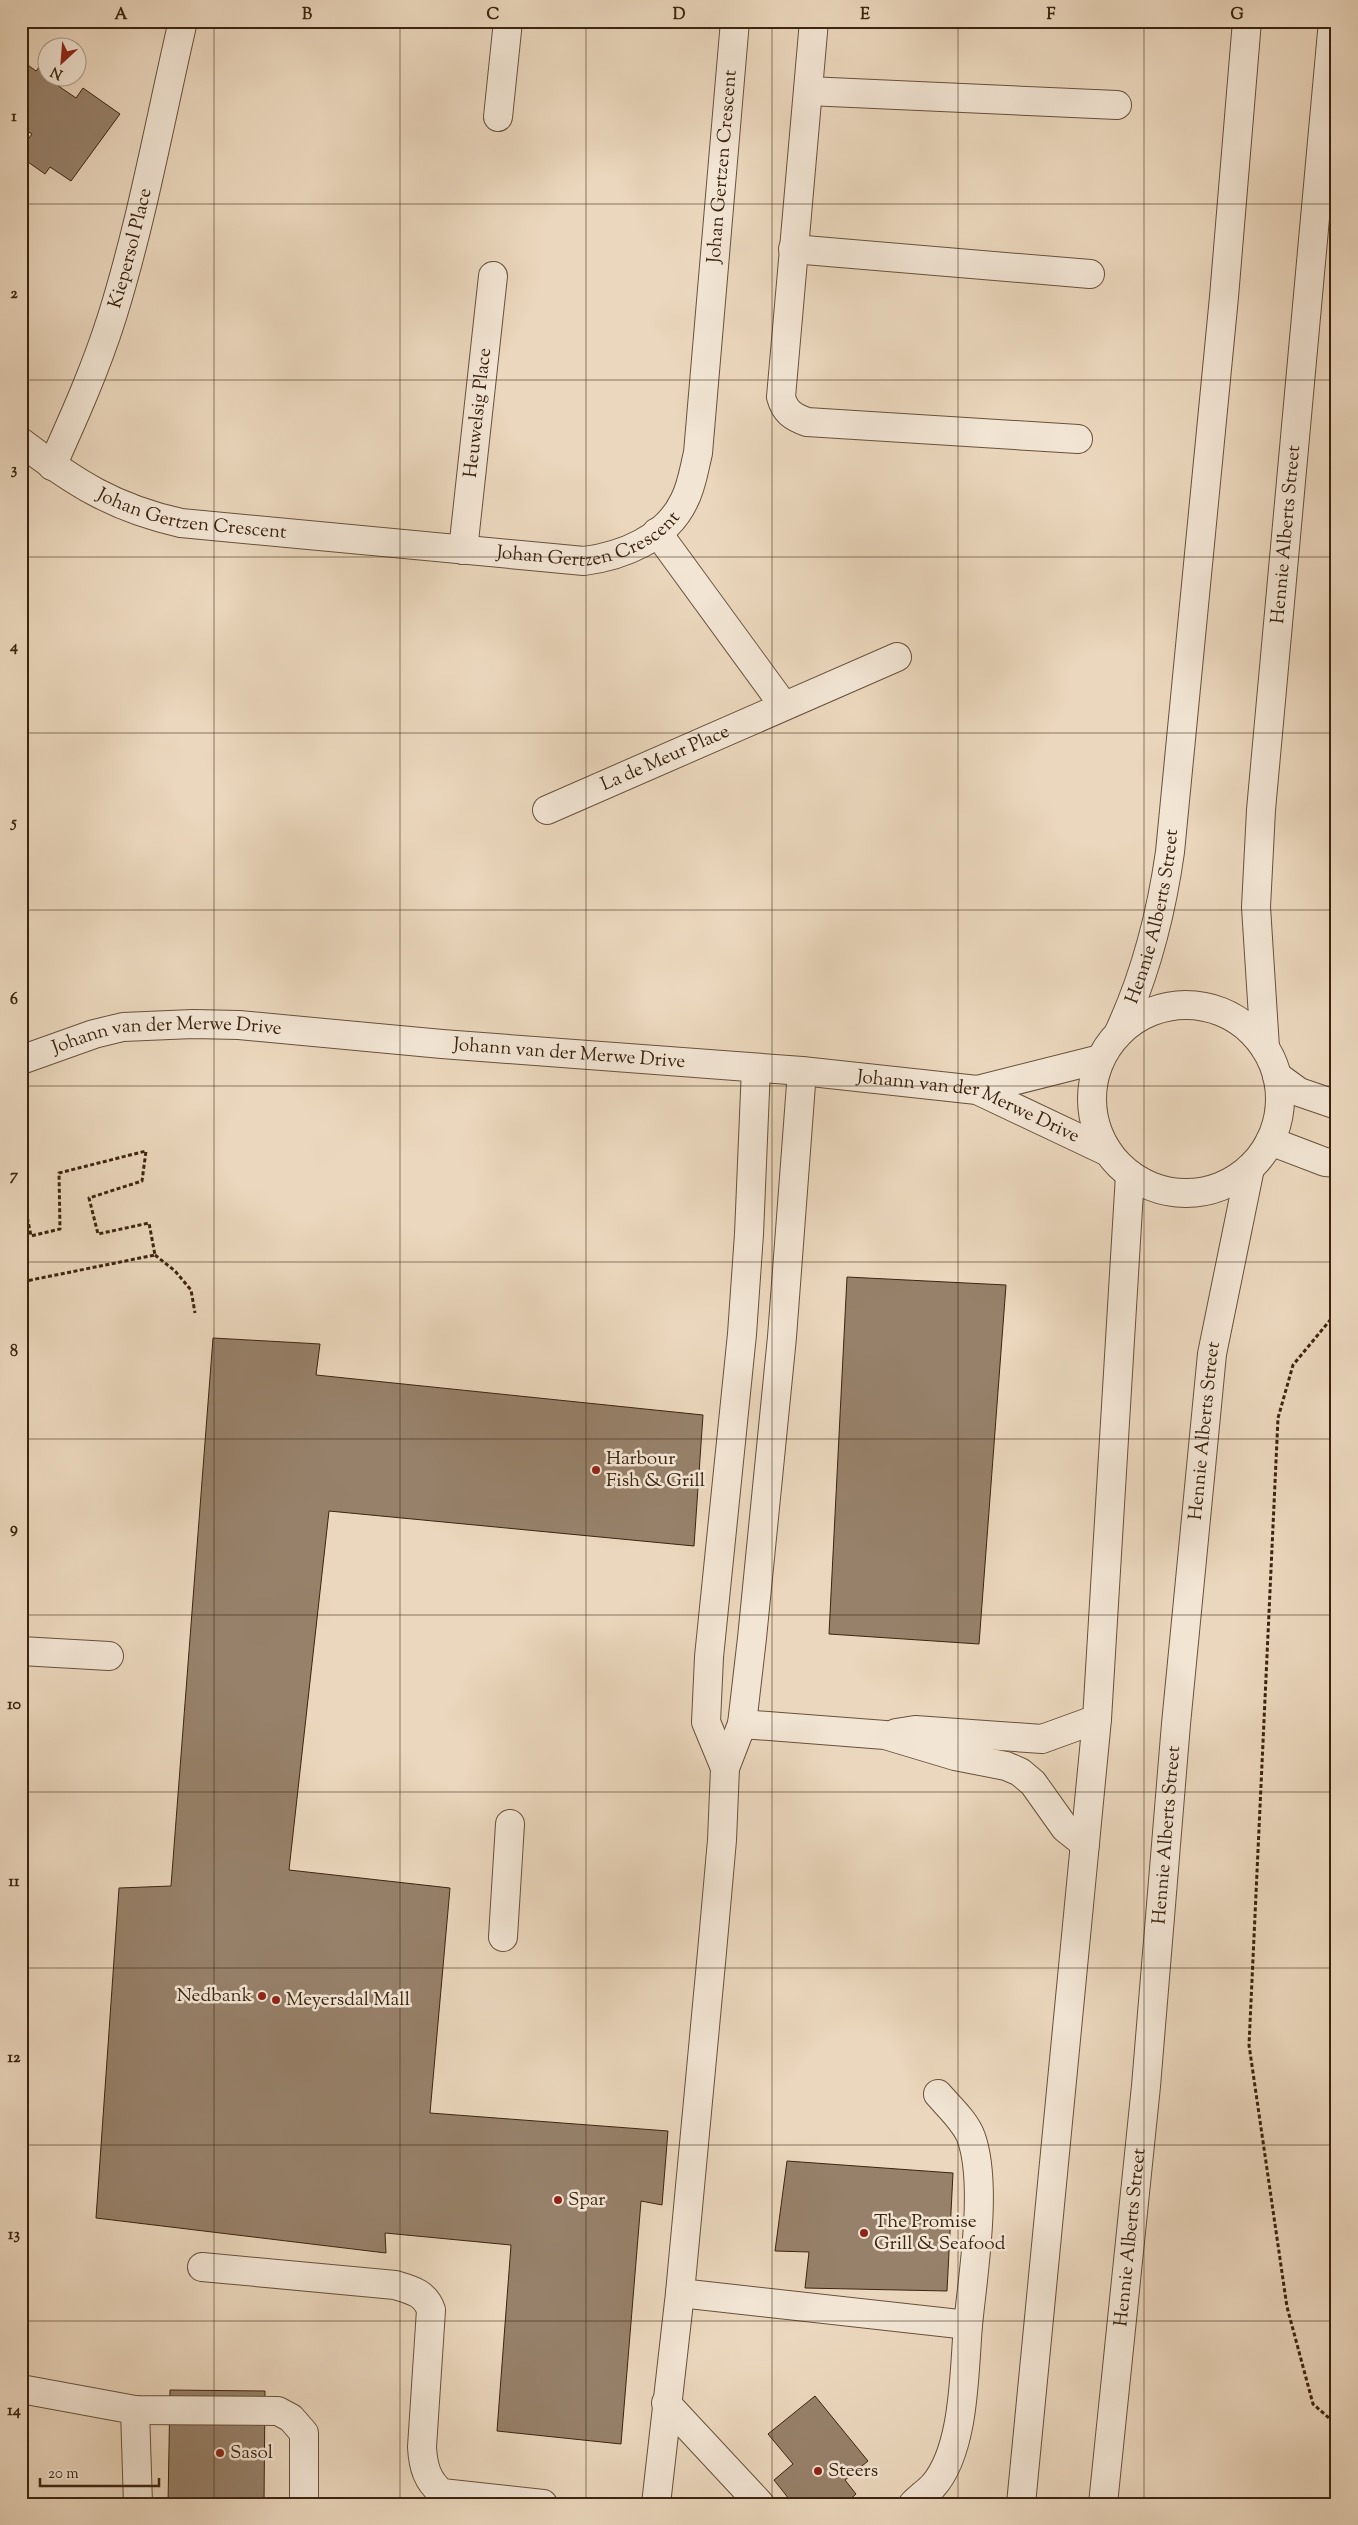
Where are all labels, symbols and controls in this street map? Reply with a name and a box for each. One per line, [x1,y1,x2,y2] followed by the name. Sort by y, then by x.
[115,4,128,27] text: A
[302,4,312,27] text: B
[487,4,500,27] text: C
[673,4,686,27] text: D
[860,4,870,27] text: E
[1047,4,1056,27] text: F
[1230,4,1244,27] text: G
[38,38,88,88] north arrow
[48,60,67,83] text: N
[701,68,744,265] street label: Johan Gertzen Crescent
[11,106,17,129] text: 1
[102,185,159,312] street label: Kiepersol Place
[10,283,18,306] text: 2
[457,346,499,479] street label: Heuwelsig Place
[1265,444,1308,625] street label: Hennie Alberts Street
[11,459,18,482] text: 3
[91,481,288,546] street label: Johan Gertzen Crescent
[494,505,687,575] street label: Johan Gertzen Crescent
[9,636,18,659] text: 4
[597,718,734,798] street label: La de Meur Place
[9,812,17,835] text: 5
[1119,828,1186,1008] street label: Hennie Alberts Street
[10,989,18,1012] text: 6
[47,1010,283,1062] street label: Johann van der Merwe Drive
[451,1031,686,1076] street label: Johann van der Merwe Drive
[855,1063,1084,1150] street label: Johann van der Merwe Drive
[10,1165,19,1188] text: 7
[1182,1339,1228,1521] street label: Hennie Alberts Street
[10,1341,18,1364] text: 8
[606,1446,705,1495] place label: Harbour Fish & Grill
[590,1464,602,1476] marker: Harbour Fish & Grill
[10,1518,18,1541] text: 9
[7,1694,21,1717] text: 10
[1146,1744,1188,1925] street label: Hennie Alberts Street
[9,1871,20,1894] text: 11
[177,1983,253,2010] place label: Nedbank
[286,1987,410,2014] place label: Meyersdal Mall
[256,1990,268,2002] marker: Nedbank
[270,1994,282,2006] marker: Meyersdal Mall
[8,2047,21,2070] text: 12
[1108,2146,1153,2328] street label: Hennie Alberts Street
[568,2187,606,2214] place label: Spar
[552,2194,564,2206] marker: Spar
[874,2209,1006,2258] place label: The Promise Grill & Seafood
[8,2224,20,2247] text: 13
[858,2227,870,2239] marker: The Promise Grill & Seafood
[7,2400,21,2423] text: 14
[230,2440,273,2467] place label: Sasol
[214,2447,226,2459] marker: Sasol
[40,2455,159,2487] scale bar
[828,2458,878,2485] place label: Steers
[48,2464,79,2485] text: 20 m
[812,2465,824,2477] marker: Steers

